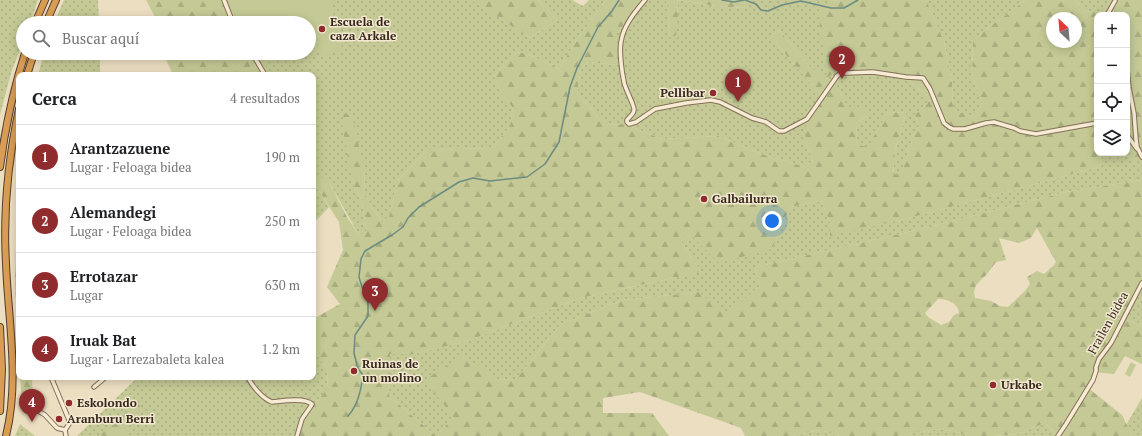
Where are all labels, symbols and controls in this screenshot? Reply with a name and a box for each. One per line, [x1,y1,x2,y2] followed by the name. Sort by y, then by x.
[1046,12,1082,48] north arrow
[1094,12,1130,156] map controls
[1094,12,1130,48] button: +
[330,14,397,43] place label: Escuela de caza Arkale
[16,16,316,60] search box
[317,24,327,34] marker: Escuela de caza Arkale
[30,27,52,49] icon: search
[62,28,139,48] text: Buscar aquí
[829,46,855,79] pin: 2
[1094,48,1130,84] button: −
[725,69,751,102] pin: 1
[1094,84,1130,120] button: locate
[660,85,706,100] place label: Pellibar
[32,87,77,110] text: Cerca
[708,88,718,98] marker: Pellibar
[230,89,300,107] text: 4 resultados
[1094,120,1130,156] button: layers
[70,138,170,158] text: Arantzazuene
[41,148,49,166] text: 1
[265,148,300,166] text: 190 m
[70,158,192,176] text: Lugar · Feloaga bidea
[712,191,778,206] place label: Galbailurra
[699,194,709,204] marker: Galbailurra
[70,202,156,222] text: Alemandegi
[762,211,782,231] your location
[41,212,49,230] text: 2
[265,212,300,230] text: 250 m
[70,222,192,240] text: Lugar · Feloaga bidea
[70,266,138,286] text: Errotazar
[41,276,49,294] text: 3
[265,276,300,294] text: 630 m
[362,278,388,311] pin: 3
[70,286,103,304] text: Lugar
[1084,289,1131,357] street label: Frailen bidea
[70,330,137,350] text: Iruak Bat
[41,340,49,358] text: 4
[261,340,300,358] text: 1.2 km
[70,350,224,368] text: Lugar · Larrezabaleta kalea
[362,356,421,385] place label: Ruinas de un molino
[349,366,359,376] marker: Ruinas de un molino
[1001,377,1042,392] place label: Urkabe
[988,380,998,390] marker: Urkabe
[19,389,45,422] pin: 4
[77,395,137,410] place label: Eskolondo
[64,398,74,408] marker: Eskolondo
[67,411,154,426] place label: Aranburu Berri
[54,414,64,424] marker: Aranburu Berri

